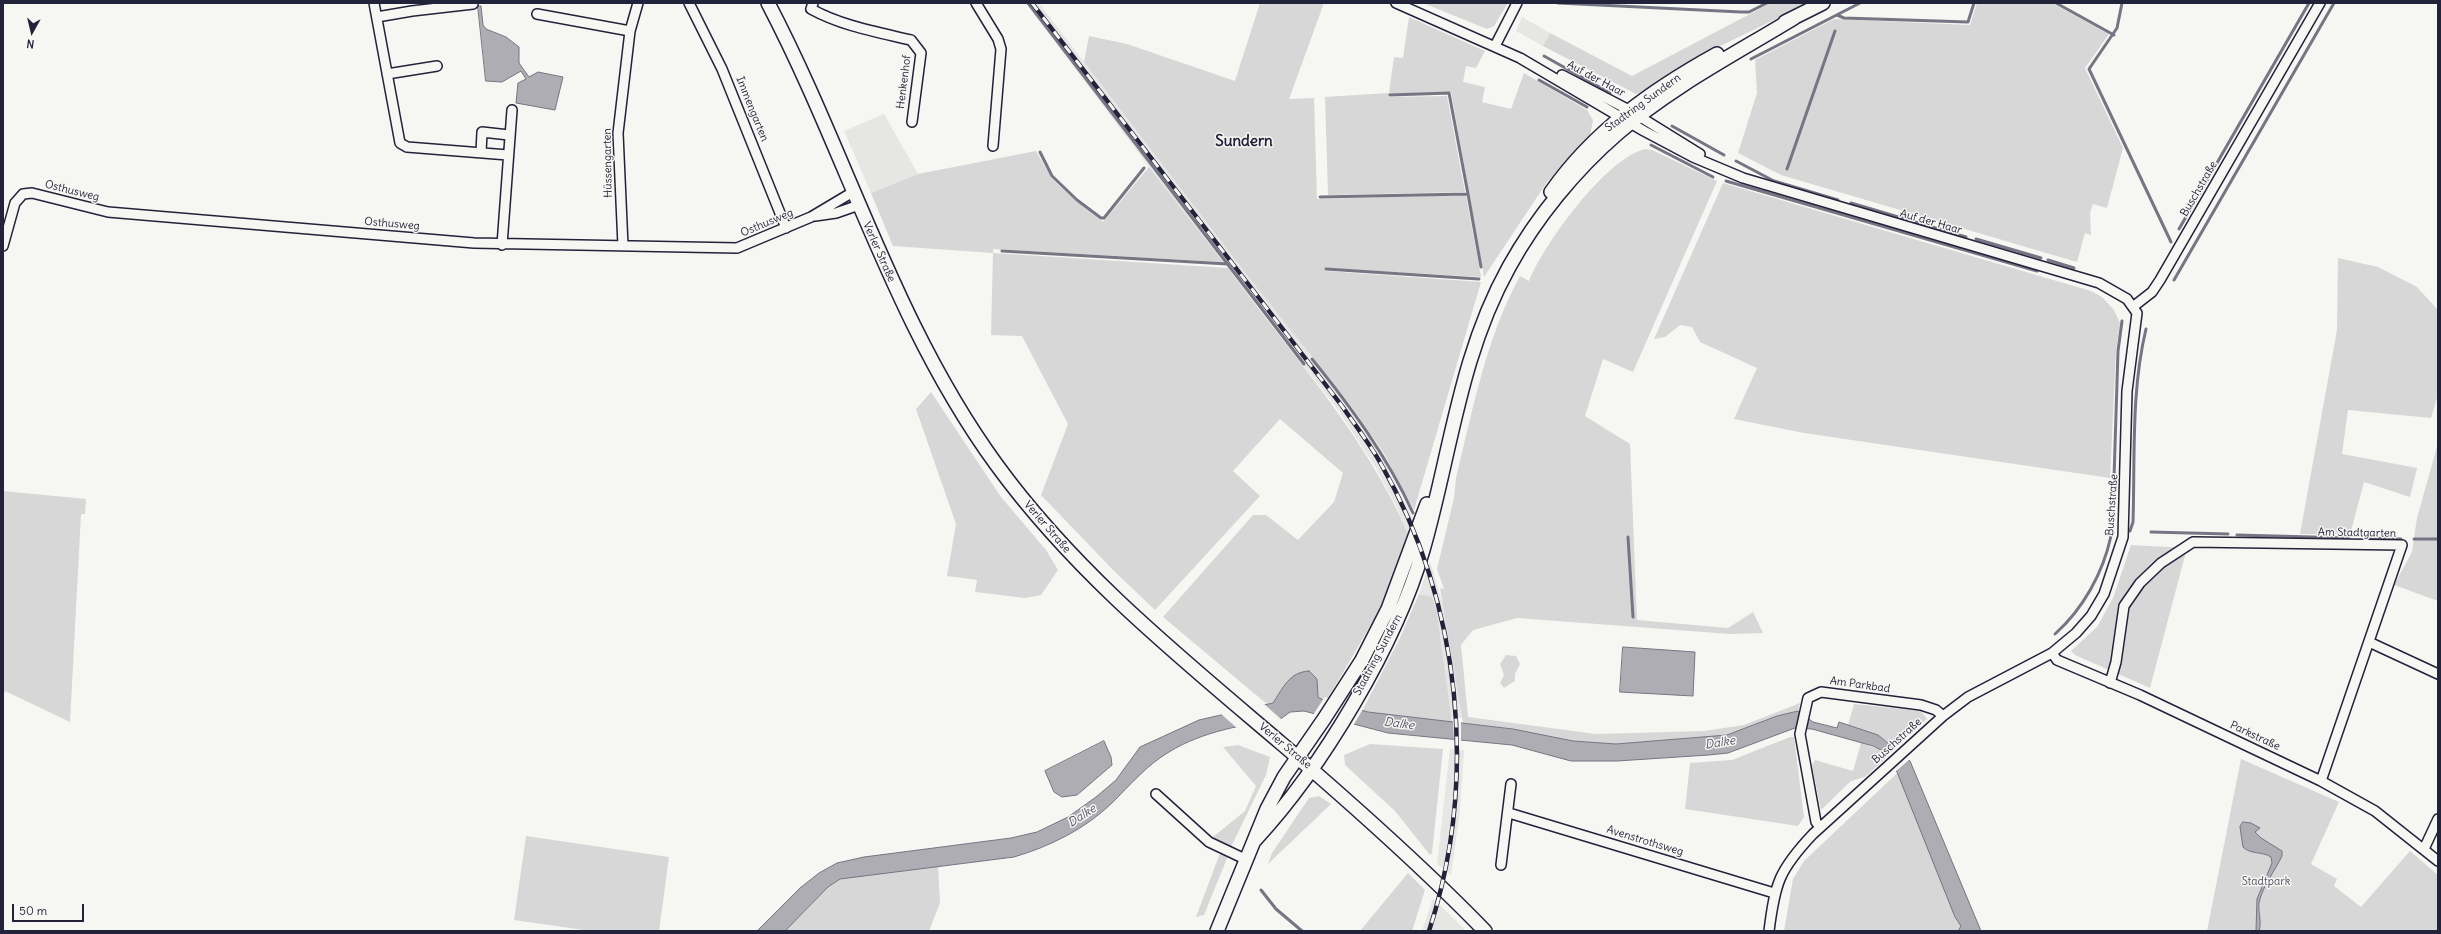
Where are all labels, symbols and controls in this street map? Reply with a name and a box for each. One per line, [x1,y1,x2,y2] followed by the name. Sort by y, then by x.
[12,12,52,52] north arrow
[26,36,35,51] text: N
[894,54,914,110] street label: Henkenhof
[1565,58,1627,100] street label: Auf der Haar
[1603,71,1683,135] street label: Stadtring Sundern
[733,74,771,144] street label: Immengarten
[601,128,615,198] street label: Hüssengarten
[1215,133,1273,151] district label: Sundern
[2178,159,2220,219] street label: Buschstraße
[43,178,101,204] street label: Osthusweg
[739,206,795,240] street label: Osthusweg
[1898,207,1964,237] street label: Auf der Haar
[364,215,420,233] street label: Osthusweg
[860,220,898,284] street label: Verler Straße
[2103,474,2121,536] street label: Buschstraße
[1021,498,1073,556] street label: Verler Straße
[2318,526,2396,540] street label: Am Stadtgarten
[1351,612,1405,698] street label: Stadtring Sundern
[1829,674,1891,696] street label: Am Parkbad
[1383,715,1415,733] water label: Dalke
[1870,715,1924,767] street label: Buschstraße
[2228,719,2282,753] street label: Parkstraße
[1256,720,1314,772] street label: Verler Straße
[1704,733,1736,753] water label: Dalke
[1065,802,1099,830] water label: Dalke
[1605,823,1685,859] street label: Avenstrothsweg
[2242,875,2290,889] park label: Stadtpark
[14,896,86,922] scale bar
[19,903,47,918] text: 50 m

